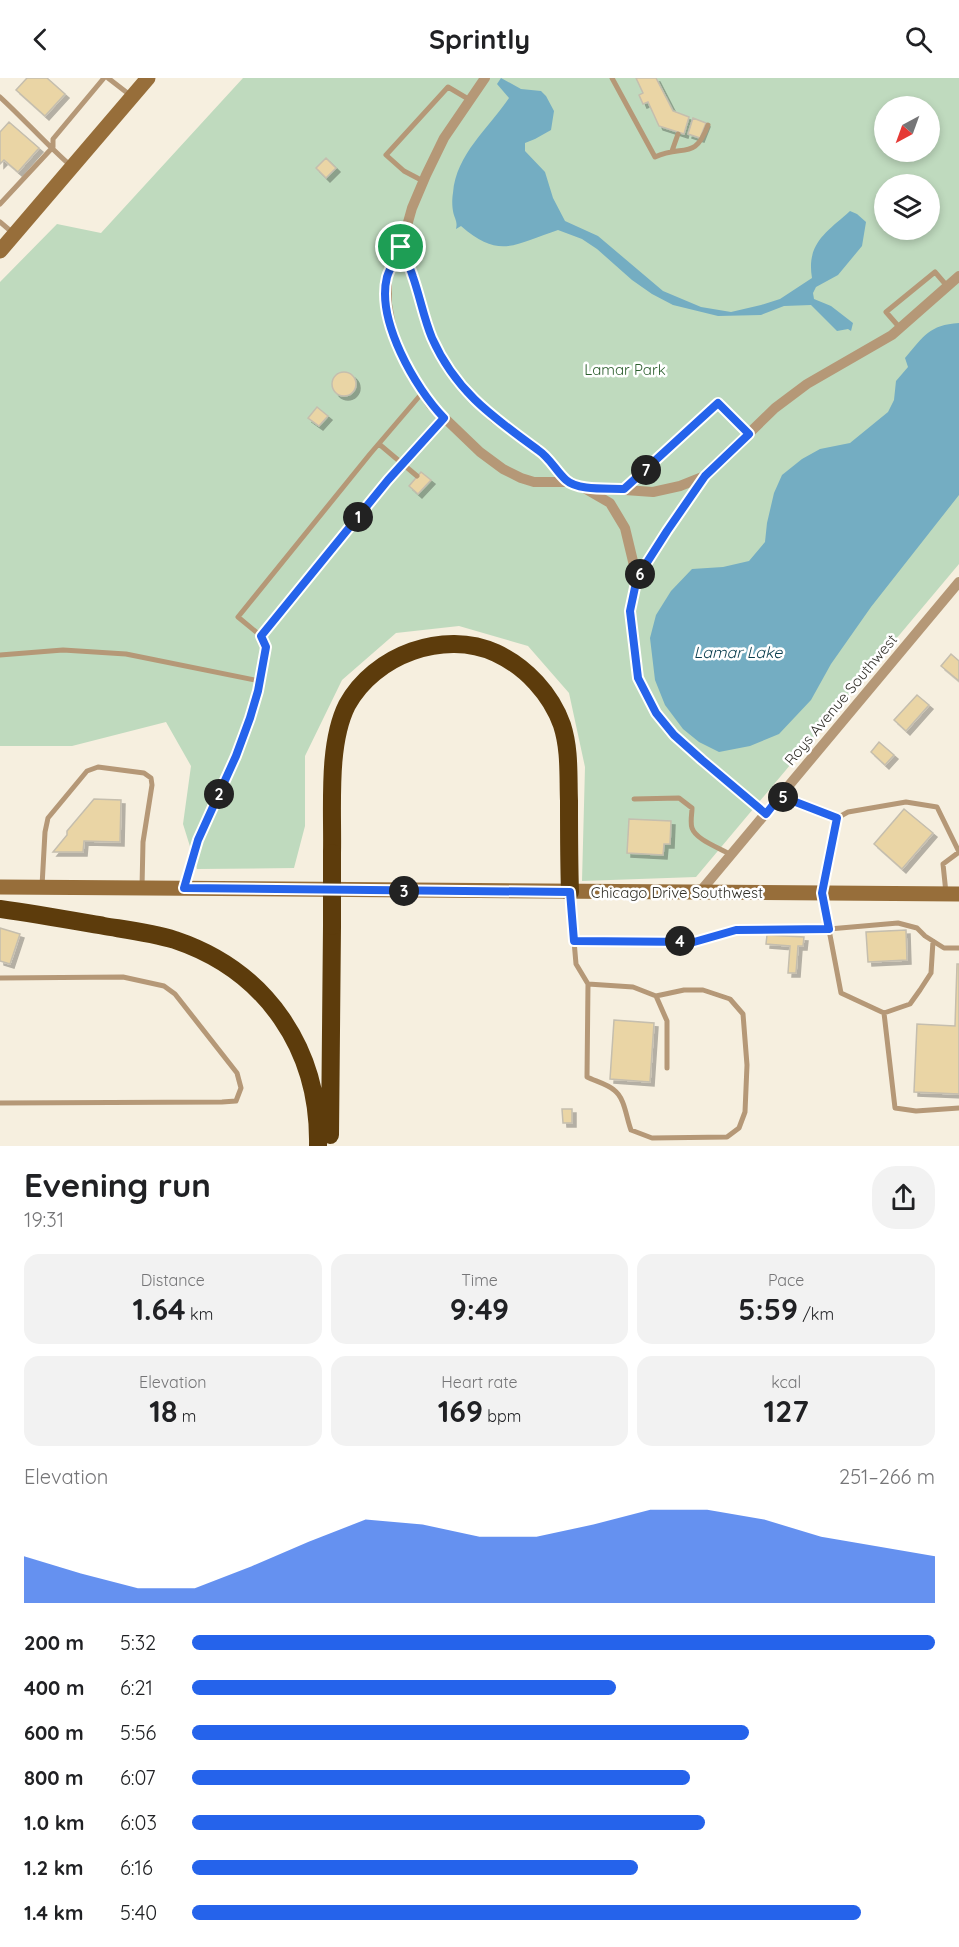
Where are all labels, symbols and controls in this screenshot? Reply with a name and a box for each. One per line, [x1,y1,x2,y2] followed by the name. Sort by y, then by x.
[429,22,530,56] text: Sprintly
[24,23,57,56] icon: back
[902,23,935,56] icon: search
[874,96,940,162] north arrow
[874,96,940,240] map controls
[874,174,940,240] button: layers
[375,221,426,272] pin
[384,230,417,263] icon: arrive
[584,360,666,379] park label: Lamar Park
[631,455,661,485] pin: 7
[642,460,650,480] text: 7
[343,502,373,532] pin: 1
[355,507,361,527] text: 1
[625,559,655,589] pin: 6
[636,564,644,584] text: 6
[780,630,901,769] street label: Roys Avenue Southwest
[694,642,783,662] water label: Lamar Lake
[204,779,234,809] pin: 2
[768,782,798,812] pin: 5
[214,784,224,804] text: 2
[778,787,788,807] text: 5
[389,876,419,906] pin: 3
[400,881,408,901] text: 3
[591,883,763,902] street label: Chicago Drive Southwest
[665,926,695,956] pin: 4
[675,931,685,951] text: 4
[24,1164,211,1205] text: Evening run
[872,1166,935,1229] button: share
[24,1207,64,1232] text: 19:31
[141,1270,205,1290] text: Distance
[461,1270,498,1290] text: Time
[768,1270,804,1290] text: Pace
[132,1290,186,1328] text: 1.64
[450,1290,509,1328] text: 9:49
[738,1290,798,1328] text: 5:59
[186,1304,213,1324] text: km
[798,1304,834,1324] text: /km
[139,1372,207,1392] text: Elevation
[441,1372,518,1392] text: Heart rate
[771,1372,801,1392] text: kcal
[149,1392,177,1430] text: 18
[438,1392,483,1430] text: 169
[764,1392,809,1430] text: 127
[177,1406,196,1426] text: m
[483,1406,521,1426] text: bpm
[24,1464,108,1489] text: Elevation
[839,1464,935,1489] text: 251–266 m
[24,1630,84,1655] text: 200 m
[120,1630,156,1655] text: 5:32
[24,1675,84,1700] text: 400 m
[120,1675,153,1700] text: 6:21
[24,1720,84,1745] text: 600 m
[120,1720,156,1745] text: 5:56
[24,1765,84,1790] text: 800 m
[120,1765,156,1790] text: 6:07
[24,1810,84,1835] text: 1.0 km
[120,1810,157,1835] text: 6:03
[24,1855,84,1880] text: 1.2 km
[120,1855,153,1880] text: 6:16
[24,1900,83,1925] text: 1.4 km
[120,1900,157,1925] text: 5:40

